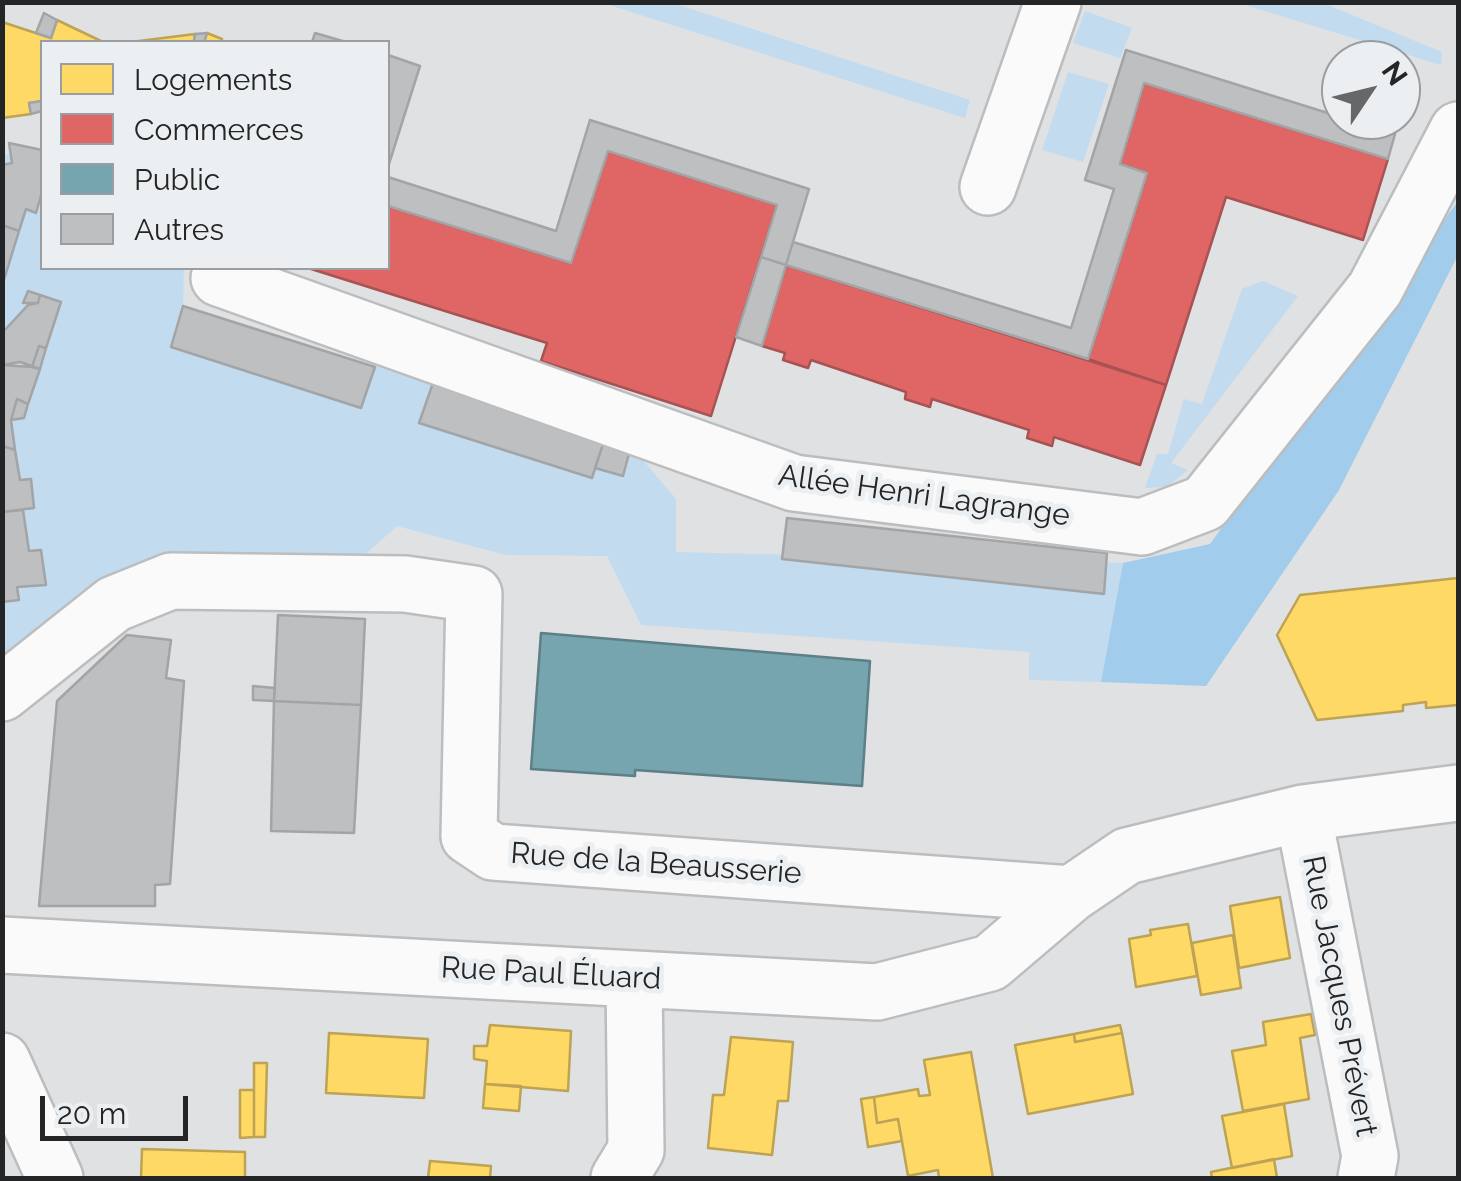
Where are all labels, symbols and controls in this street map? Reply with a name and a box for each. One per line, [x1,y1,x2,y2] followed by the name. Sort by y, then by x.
[40,40,390,270] legend
[1321,40,1421,140] north arrow
[1375,55,1414,92] text: N
[134,62,292,97] text: Logements
[134,112,304,147] text: Commerces
[134,162,220,197] text: Public
[134,212,224,247] text: Autres
[776,458,1072,534] street label: Allée Henri Lagrange
[509,836,803,892] street label: Rue de la Beausserie
[1294,853,1384,1139] street label: Rue Jacques Prévert
[440,950,662,998] street label: Rue Paul Éluard
[45,1076,192,1138] scale bar
[57,1096,126,1131] text: 20 m

